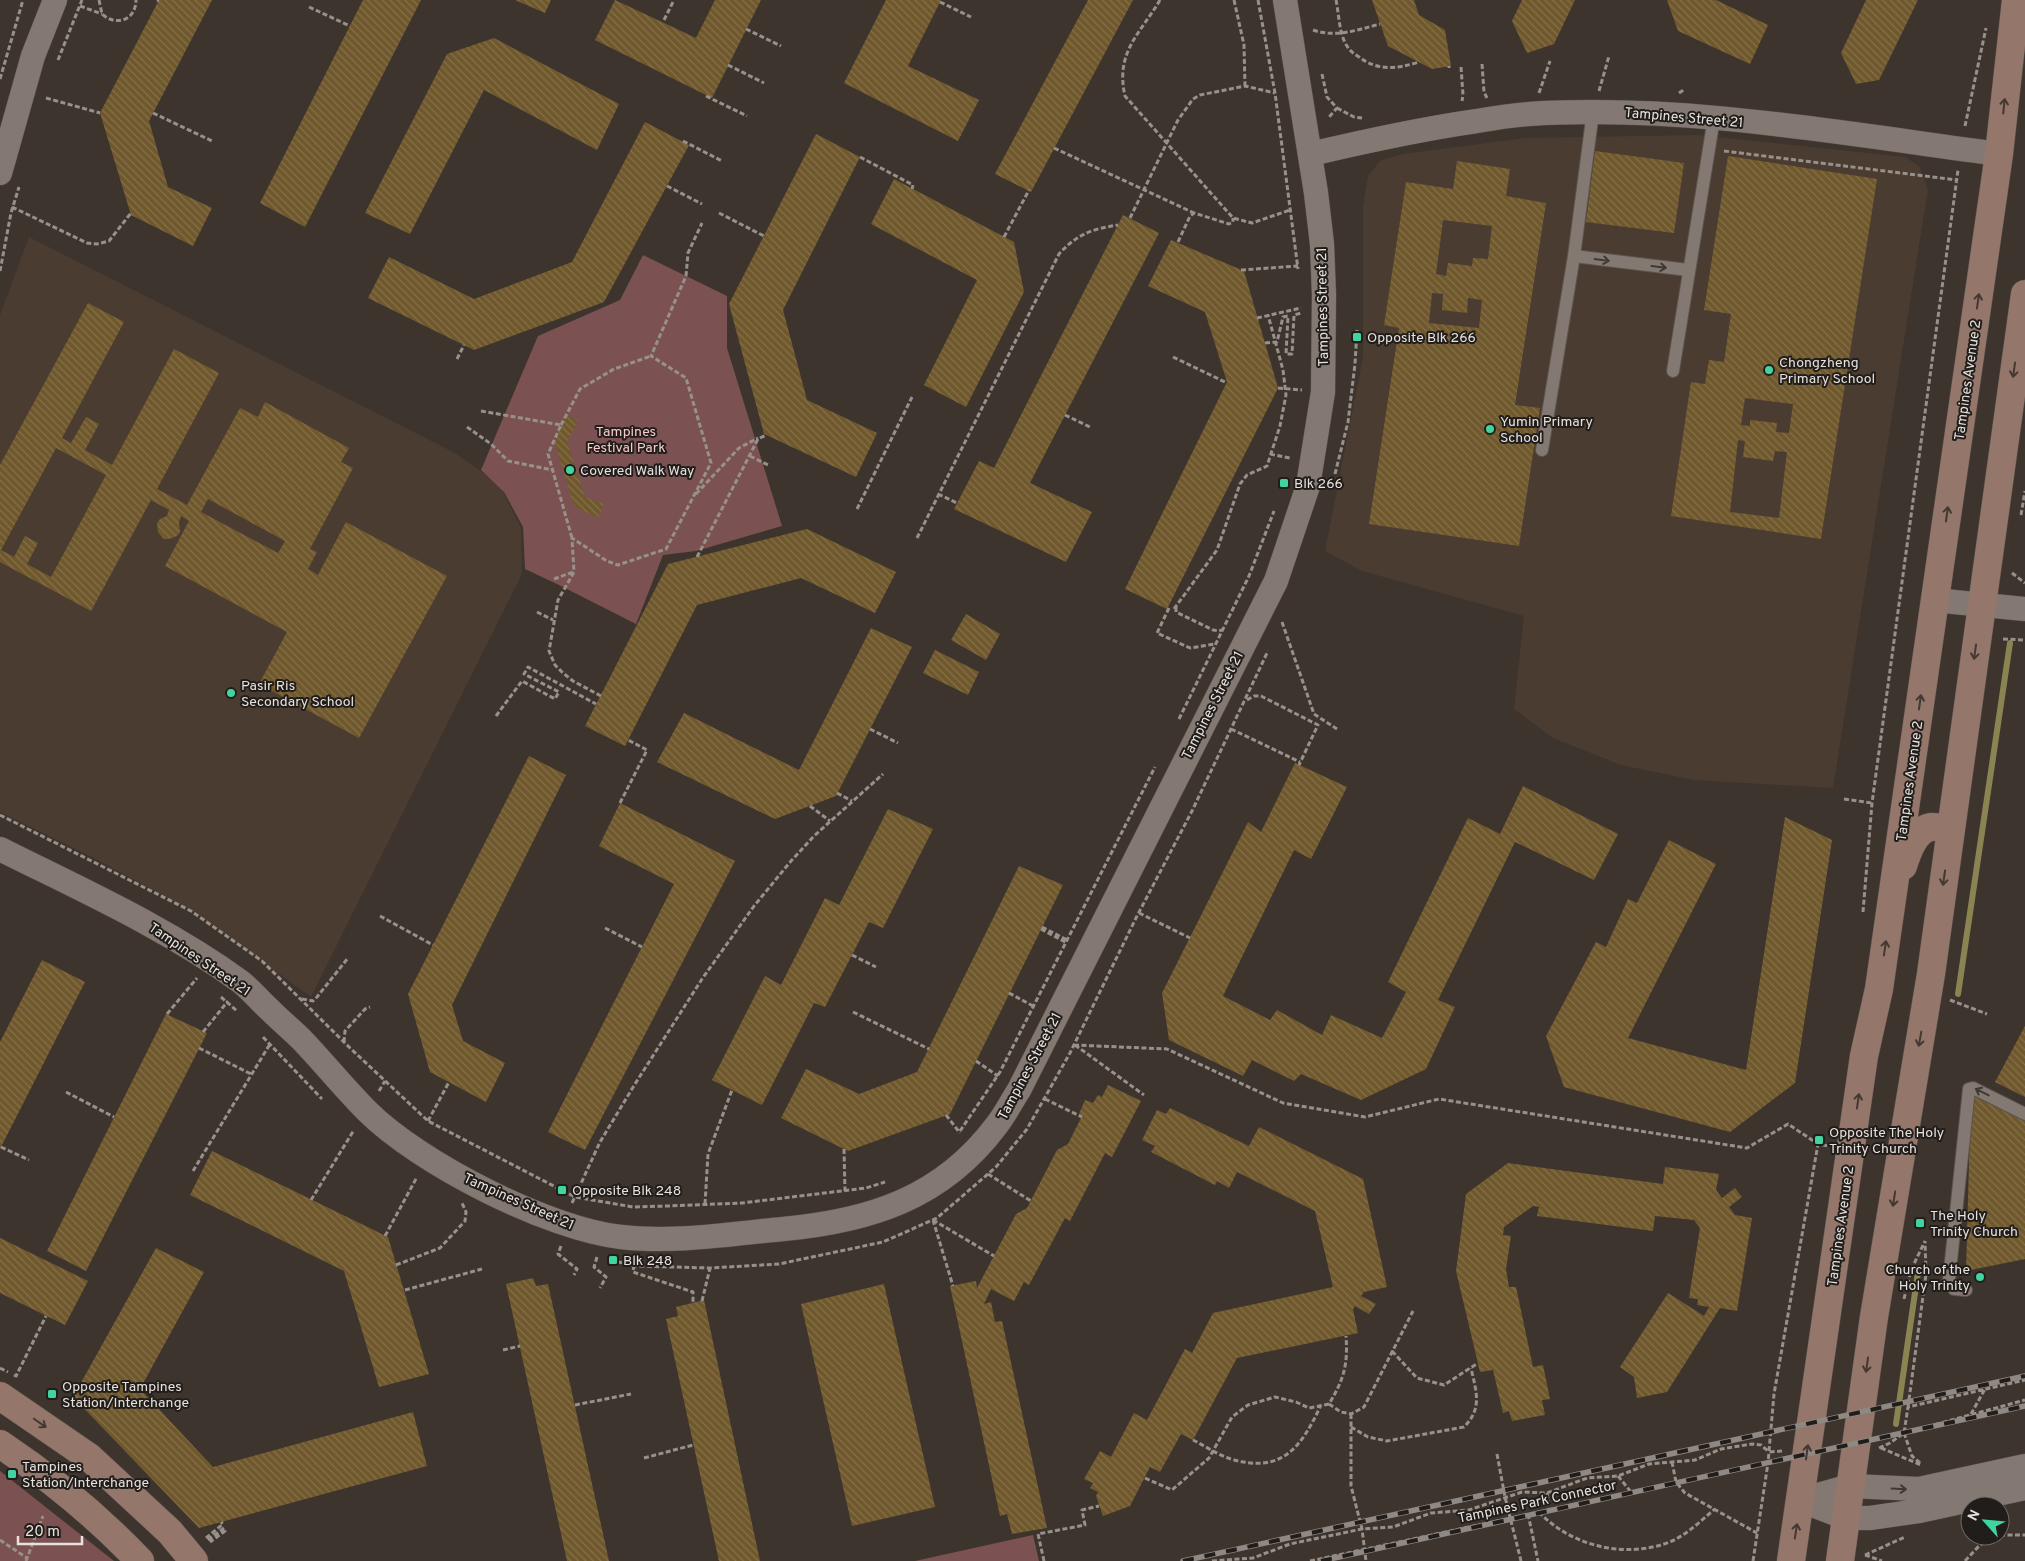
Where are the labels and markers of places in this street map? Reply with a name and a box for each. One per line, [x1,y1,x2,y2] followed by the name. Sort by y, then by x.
[1367,330,1476,347] place label: Opposite Blk 266
[1351,331,1363,343] marker: Opposite Blk 266
[1779,355,1875,388] place label: Chongzheng Primary School
[1763,364,1775,376] marker: Chongzheng Primary School
[1500,414,1593,447] place label: Yumin Primary School
[1484,423,1496,435] marker: Yumin Primary School
[580,463,694,480] place label: Covered Walk Way
[564,464,576,476] marker: Covered Walk Way
[1294,476,1343,493] place label: Blk 266
[1278,477,1290,489] marker: Blk 266
[241,678,354,711] place label: Pasir Ris Secondary School
[225,687,237,699] marker: Pasir Ris Secondary School
[1829,1125,1944,1158] place label: Opposite The Holy Trinity Church
[1813,1134,1825,1146] marker: Opposite The Holy Trinity Church
[572,1183,681,1200] place label: Opposite Blk 248
[556,1184,568,1196] marker: Opposite Blk 248
[1930,1208,2018,1241] place label: The Holy Trinity Church
[1914,1217,1926,1229] marker: The Holy Trinity Church
[623,1253,672,1270] place label: Blk 248
[607,1254,619,1266] marker: Blk 248
[1886,1262,1970,1295] place label: Church of the Holy Trinity
[1974,1271,1986,1283] marker: Church of the Holy Trinity
[62,1379,189,1412] place label: Opposite Tampines Station/Interchange
[46,1388,58,1400] marker: Opposite Tampines Station/Interchange
[22,1459,149,1492] place label: Tampines Station/Interchange
[6,1468,18,1480] marker: Tampines Station/Interchange

